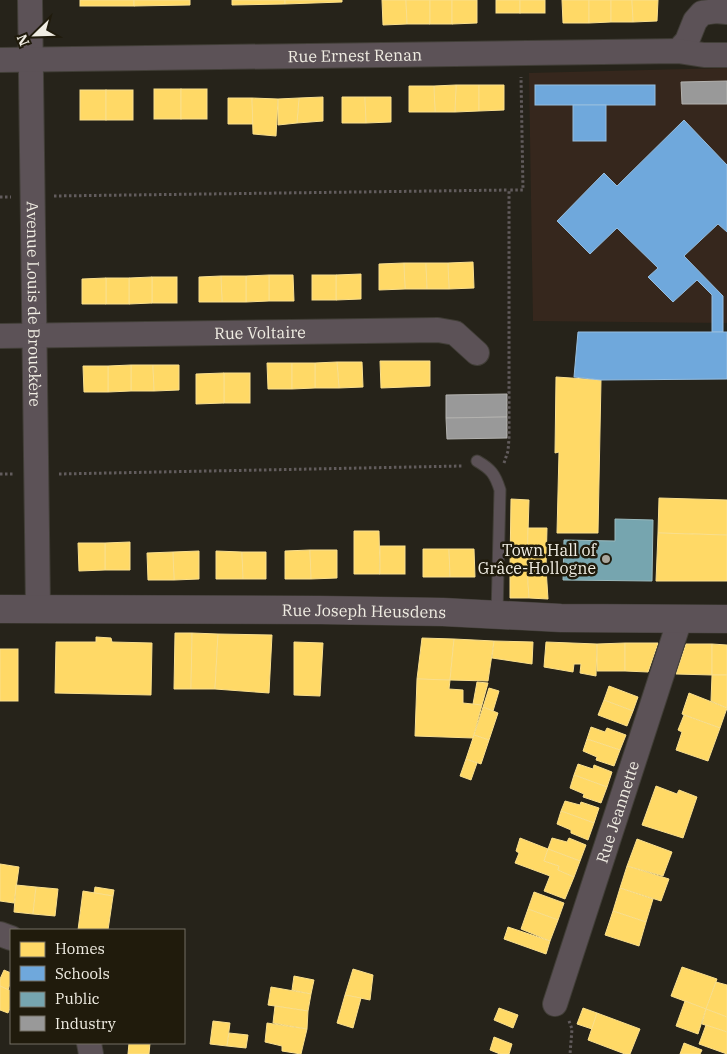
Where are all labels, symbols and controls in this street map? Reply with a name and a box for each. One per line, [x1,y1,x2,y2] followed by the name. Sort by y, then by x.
[10,10,60,60] north arrow
[13,31,33,49] text: N
[288,44,422,66] street label: Rue Ernest Renan
[23,201,45,407] street label: Avenue Louis de Brouckère
[214,322,306,343] street label: Rue Voltaire
[478,540,598,578] place label: Town Hall of Grâce-Hollogne
[600,553,612,565] marker: Town Hall of Grâce-Hollogne
[282,600,446,622] street label: Rue Joseph Heusdens
[591,758,643,866] street label: Rue Jeannette
[10,929,185,1044] legend
[55,939,105,958] text: Homes
[55,964,110,983] text: Schools
[55,989,100,1008] text: Public
[55,1014,116,1033] text: Industry

